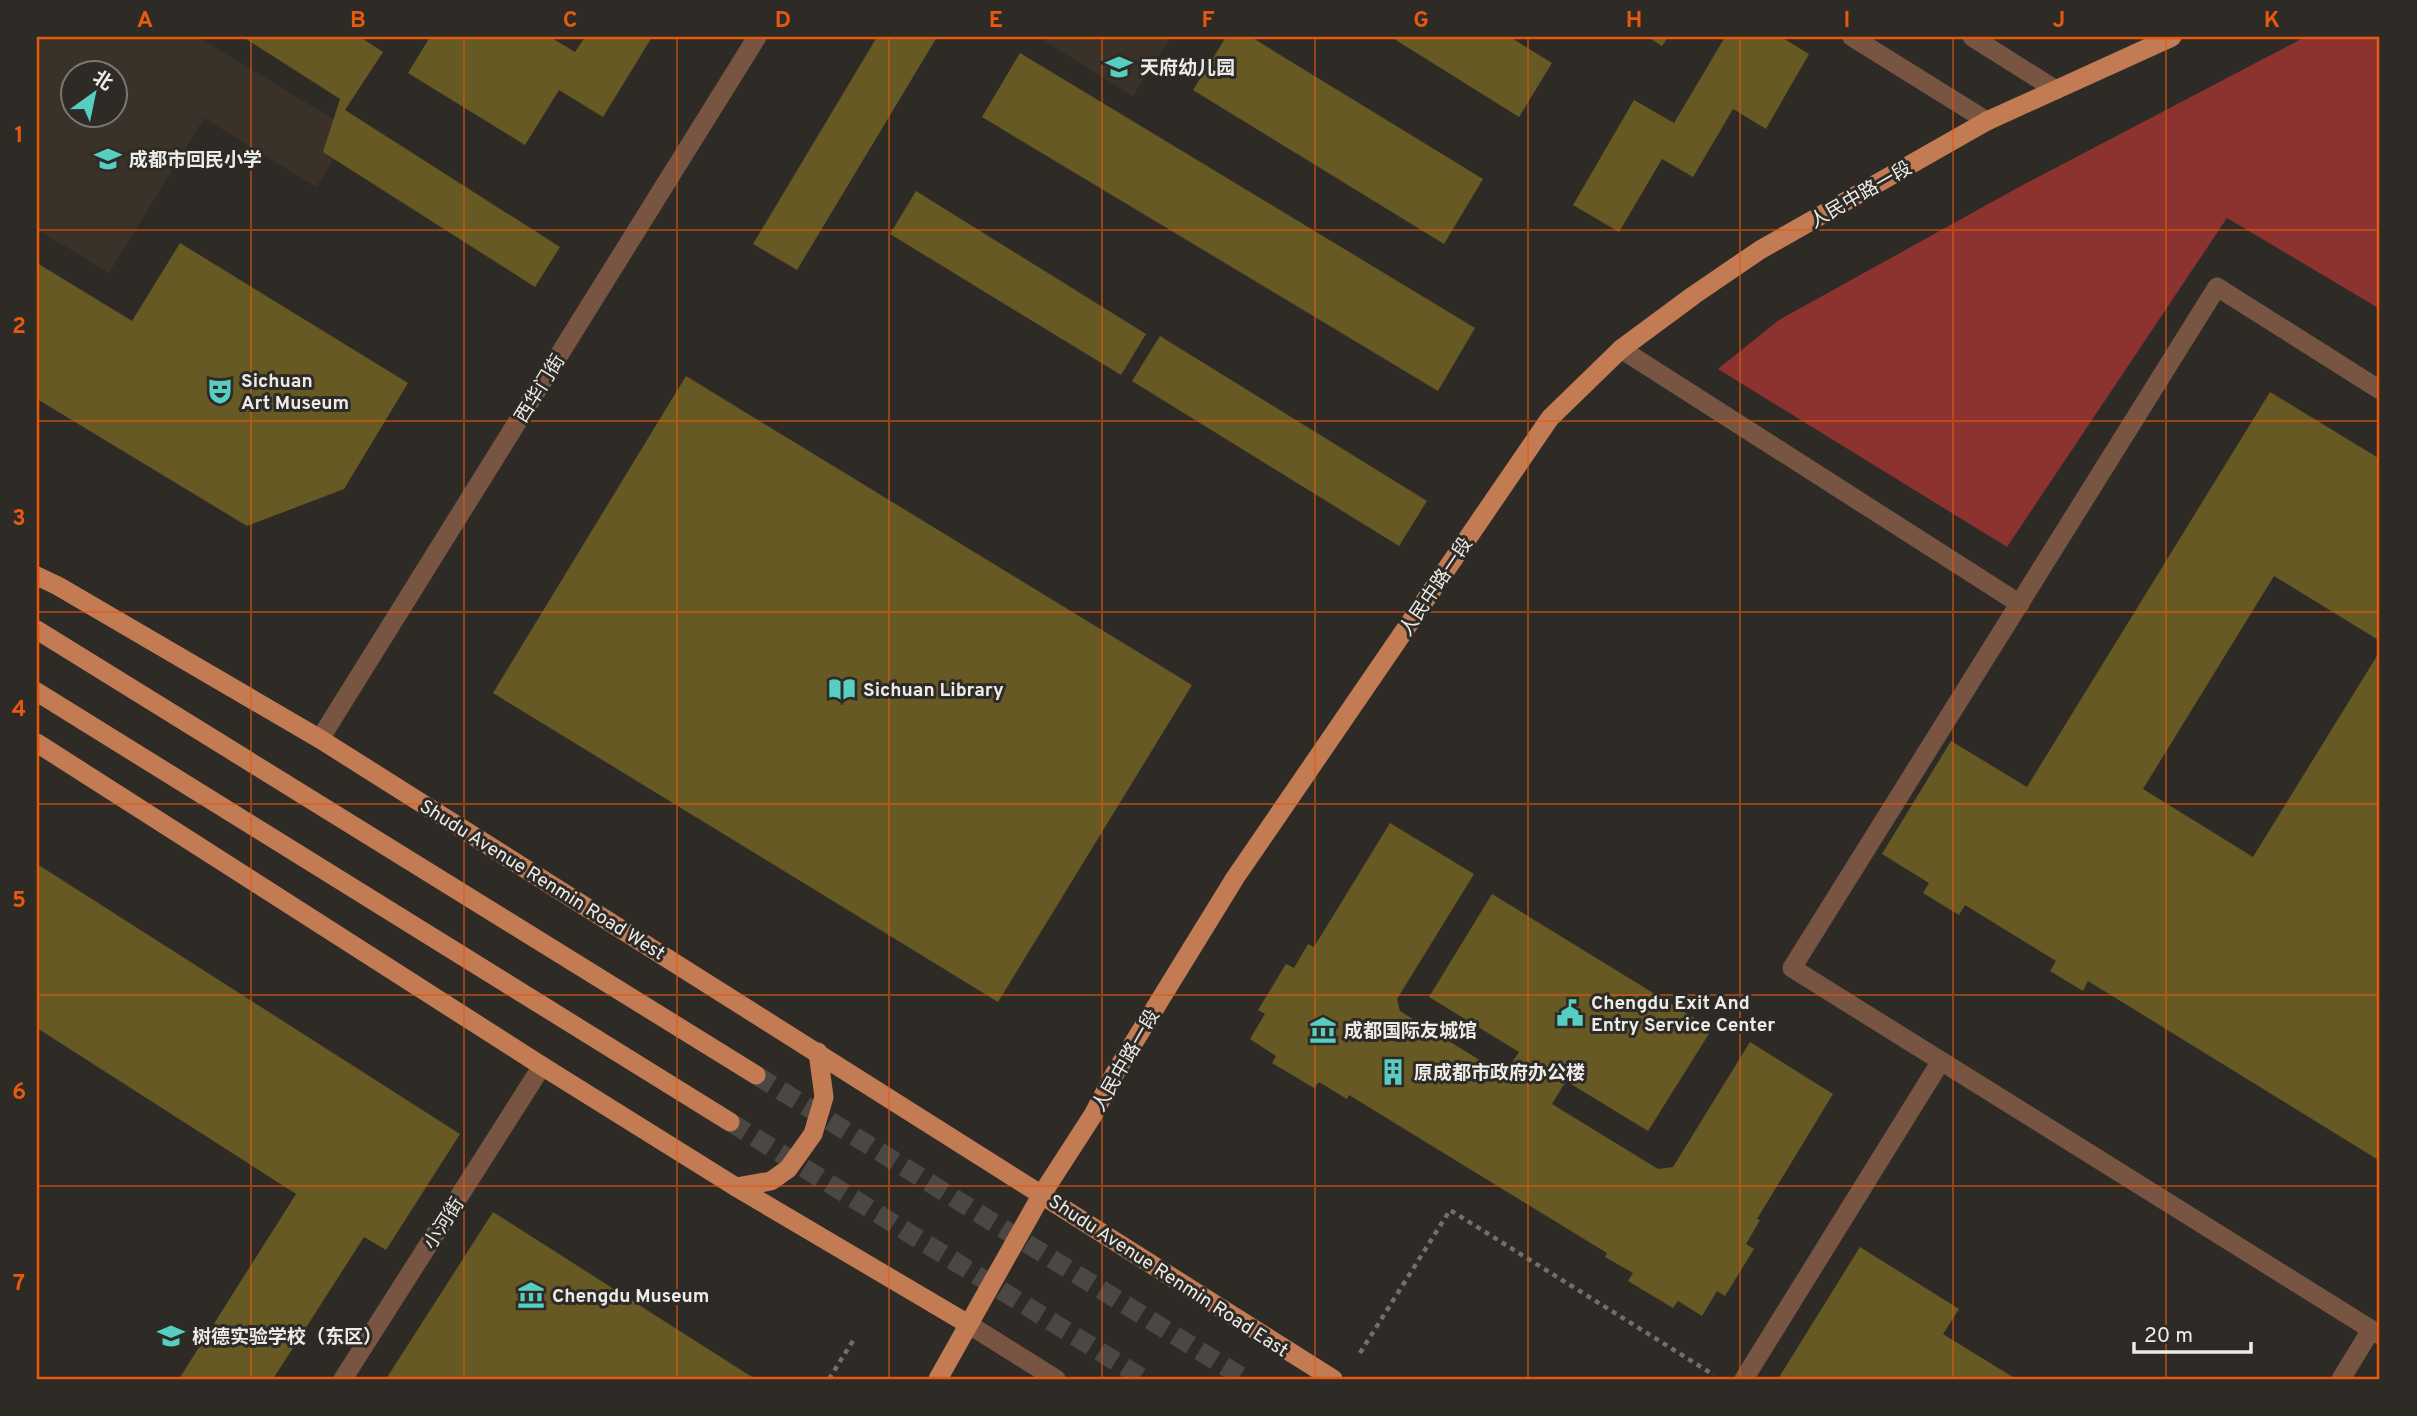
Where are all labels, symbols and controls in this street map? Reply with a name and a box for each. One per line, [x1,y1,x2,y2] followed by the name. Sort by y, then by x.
[137,7,153,36] text: A
[350,7,366,36] text: B
[563,7,577,36] text: C
[775,7,791,36] text: D
[989,7,1003,36] text: E
[1201,7,1215,36] text: F
[1413,7,1429,36] text: G
[1626,7,1642,36] text: H
[1844,7,1850,36] text: I
[2053,7,2065,36] text: J
[2264,7,2280,36] text: K
[1104,52,1134,82] school or university icon: 天府幼儿园
[1140,57,1235,81] place label: 天府幼儿园
[60,60,130,130] north arrow
[88,66,117,97] text: 北
[14,122,24,151] text: 1
[93,144,123,174] school or university icon: 成都市回民小学
[129,149,262,173] place label: 成都市回民小学
[1806,157,1916,235] street label: 人民中路一段
[12,313,26,342] text: 2
[510,350,571,428] street label: 西华门街
[241,370,349,416] place label: Sichuan Art Museum
[205,376,235,406] theatre icon: Sichuan Art Museum
[12,505,26,534] text: 3
[1395,533,1478,641] street label: 人民中路一段
[827,674,857,704] library icon: Sichuan Library
[863,679,1004,703] place label: Sichuan Library
[12,696,26,725] text: 4
[415,795,669,966] street label: Shudu Avenue Renmin Road West
[12,887,26,916] text: 5
[1591,992,1775,1038] place label: Chengdu Exit And Entry Service Center
[1555,998,1585,1028] public building icon: Chengdu Exit And Entry Service Center
[1088,1006,1166,1116] street label: 人民中路一段
[1308,1015,1338,1045] museum icon: 成都国际友城馆
[1344,1020,1477,1044] place label: 成都国际友城馆
[1378,1057,1408,1087] building icon: 原成都市政府办公楼
[1414,1062,1585,1086] place label: 原成都市政府办公楼
[12,1079,26,1108] text: 6
[1044,1190,1292,1363] street label: Shudu Avenue Renmin Road East
[419,1194,470,1255] street label: 小河街
[13,1270,25,1299] text: 7
[516,1280,546,1310] museum icon: Chengdu Museum
[552,1285,710,1309] place label: Chengdu Museum
[2134,1311,2251,1355] scale bar
[156,1321,186,1351] school or university icon: 树德实验学校（东区）
[2144,1323,2193,1350] text: 20 m
[192,1326,382,1350] place label: 树德实验学校（东区）

